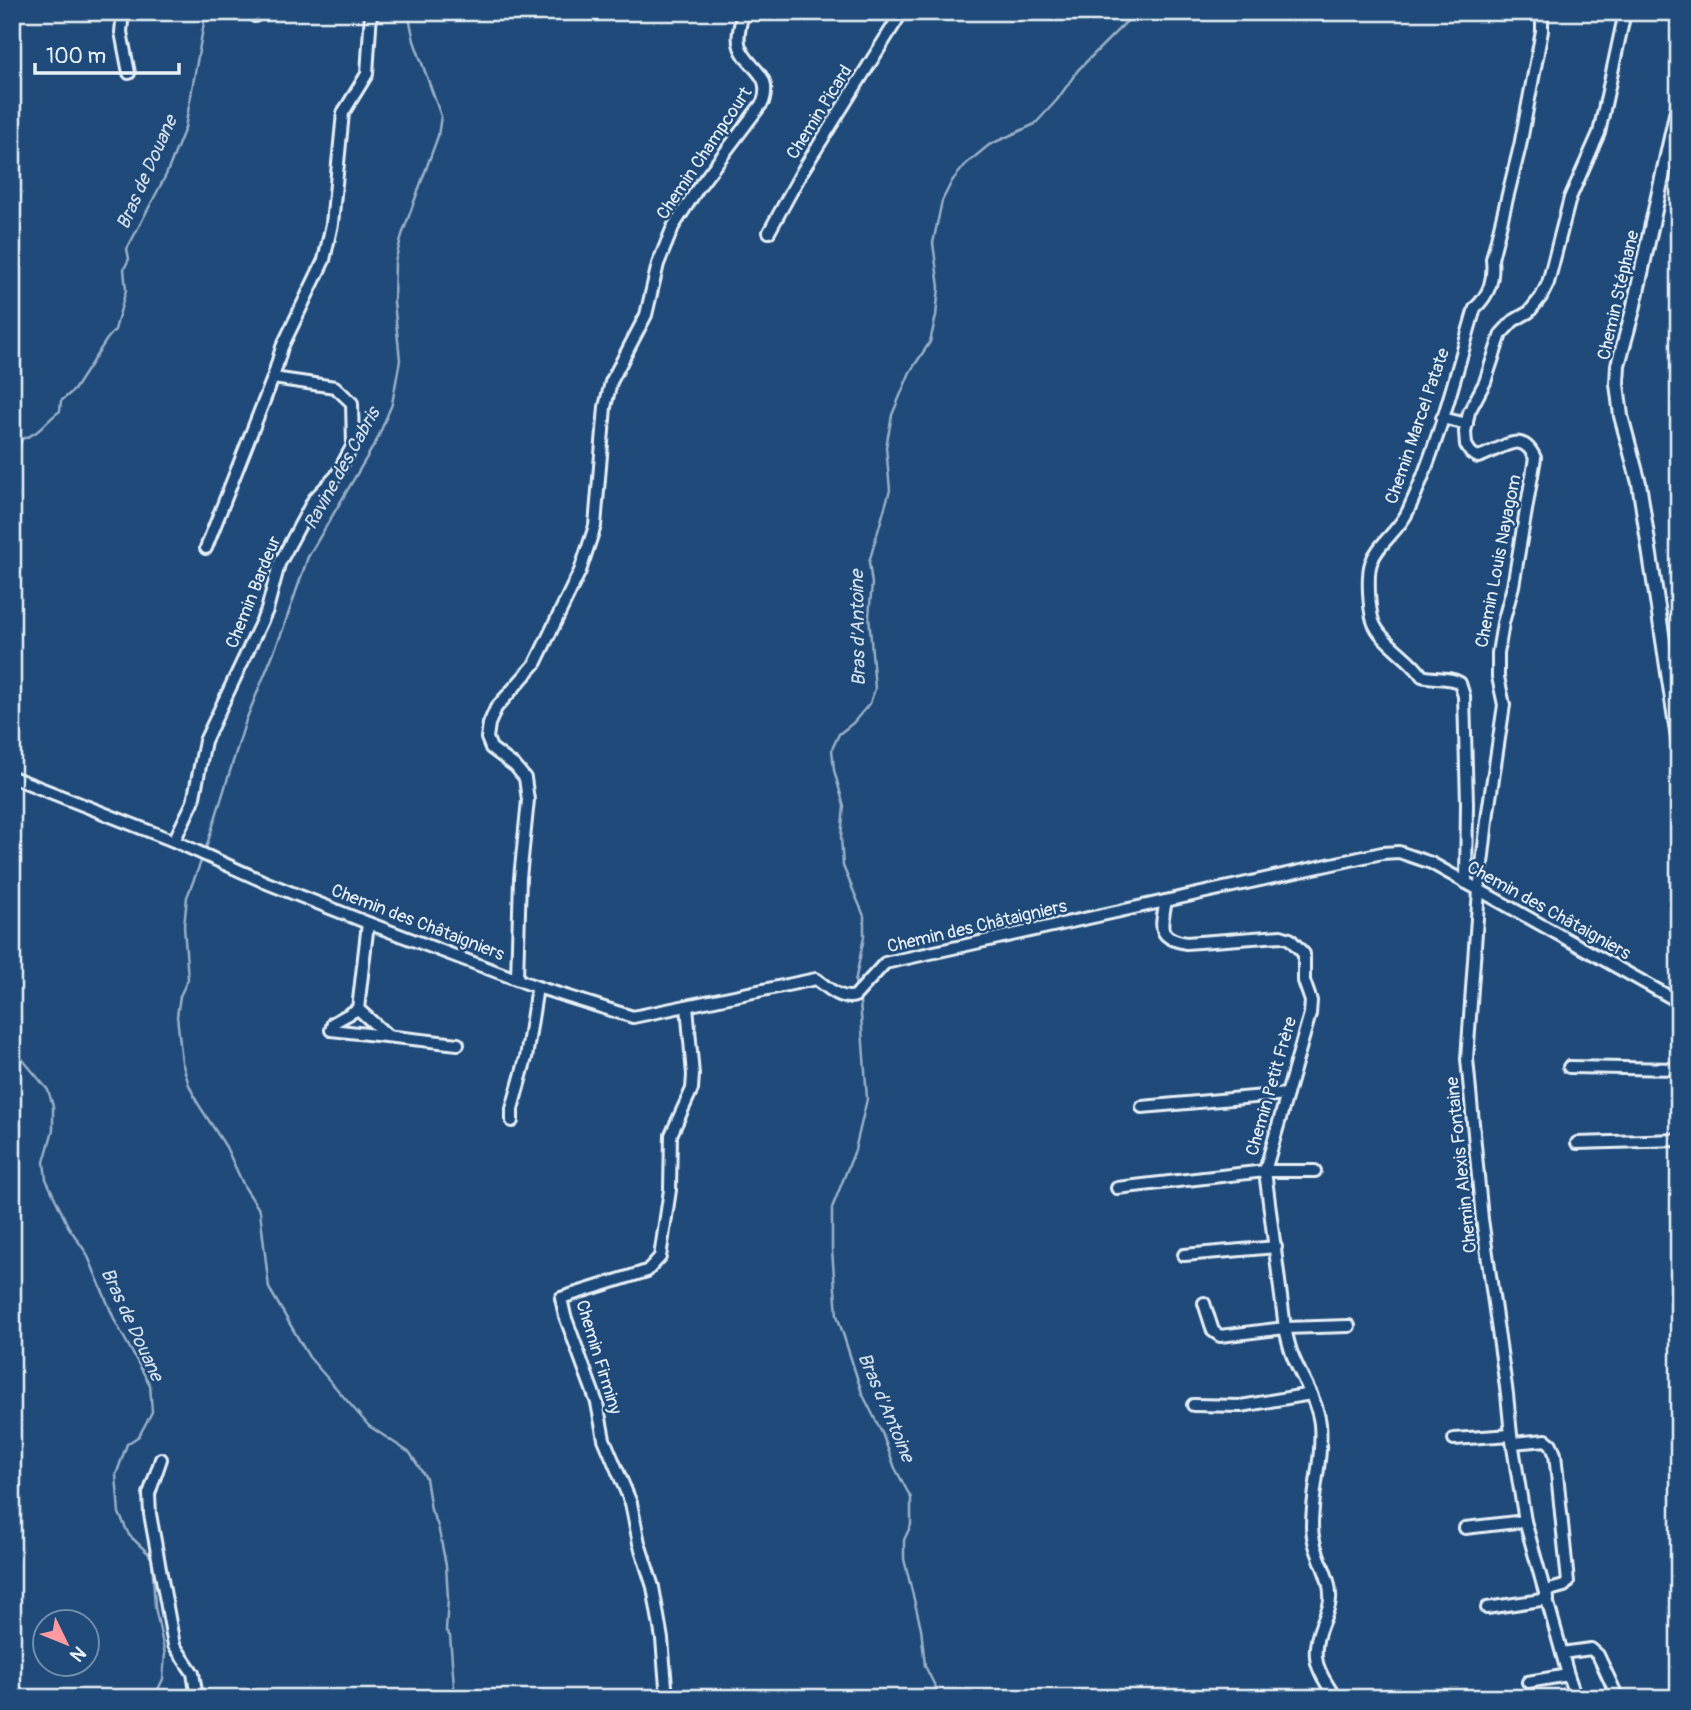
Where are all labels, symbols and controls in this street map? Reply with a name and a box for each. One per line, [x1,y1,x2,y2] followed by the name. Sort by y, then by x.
[35,32,178,76] scale bar
[46,43,106,70] text: 100 m
[781,61,857,164] street label: Chemin Picard
[651,82,758,224] street label: Chemin Champcourt
[111,110,183,233] water label: Bras de Douane
[1592,228,1645,362] street label: Chemin Stéphane
[1380,345,1455,507] street label: Chemin Marcel Patate
[298,401,387,534] water label: Ravine des Cabris
[1470,472,1527,650] street label: Chemin Louis Nayagom
[220,532,287,652] street label: Chemin Bardeur
[845,568,871,686] water label: Bras d'Antoine
[1463,856,1635,965] street label: Chemin des Châtaigniers
[328,879,508,966] street label: Chemin des Châtaigniers
[885,895,1069,958] street label: Chemin des Châtaigniers
[1241,1014,1302,1158] street label: Chemin Petit Frère
[1441,1075,1482,1254] street label: Chemin Alexis Fontaine
[95,1264,169,1386] water label: Bras de Douane
[570,1297,627,1417] street label: Chemin Firminy
[852,1349,920,1467] water label: Bras d'Antoine
[32,1608,102,1678] north arrow
[64,1641,91,1667] text: N

